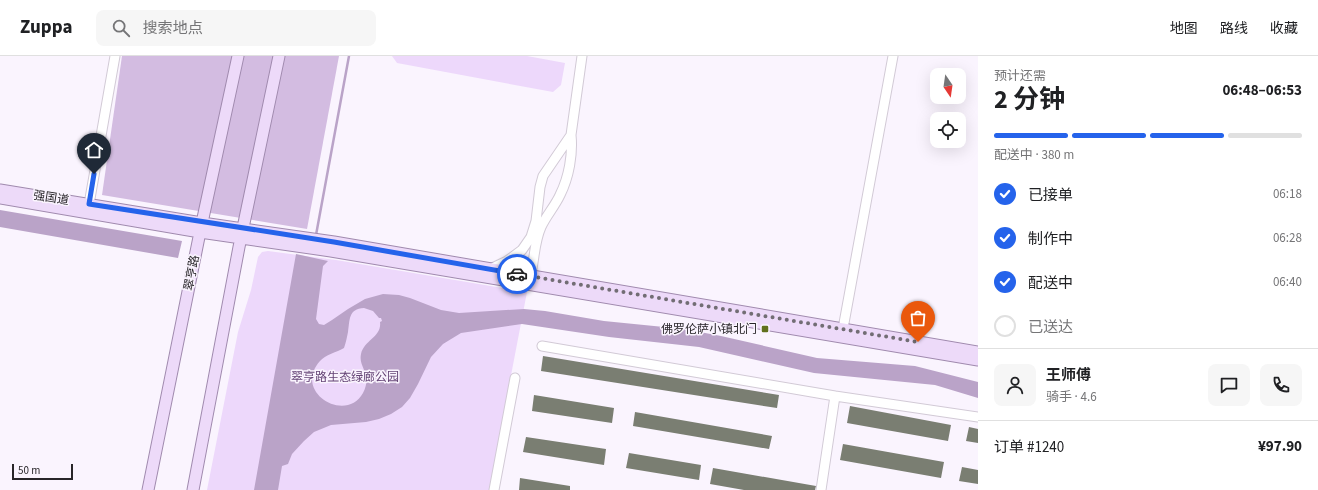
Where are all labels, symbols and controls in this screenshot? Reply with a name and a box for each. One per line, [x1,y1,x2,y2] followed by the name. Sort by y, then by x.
[96,10,376,46] search box
[20,14,72,41] text: Zuppa
[110,17,132,39] icon: search
[142,18,202,39] text: 搜索地点
[1170,19,1198,39] text: 地图
[1220,19,1248,39] text: 路线
[1270,19,1298,39] text: 收藏
[994,67,1046,85] text: 预计还需
[930,68,966,104] north arrow
[930,68,966,148] map controls
[1222,80,1302,101] text: 06:48–06:53
[994,81,1065,118] text: 2 分钟
[930,112,966,148] button: locate
[77,133,111,174] pin
[83,139,105,161] icon: home
[994,146,1074,164] text: 配送中 · 380 m
[994,183,1016,205] icon: check
[1028,185,1073,206] text: 已接单
[1273,185,1302,203] text: 06:18
[32,187,70,209] street label: 强国道
[994,227,1016,249] icon: check
[1028,229,1073,250] text: 制作中
[1273,229,1302,247] text: 06:28
[180,254,204,292] street label: 翠亨路
[497,254,537,294] courier
[506,263,528,285] icon: car
[994,271,1016,293] icon: check
[1028,273,1073,294] text: 配送中
[1273,273,1302,291] text: 06:40
[901,301,935,342] pin
[907,307,929,329] icon: bag
[1028,317,1073,338] text: 已送达
[661,321,757,338] place label: 佛罗伦萨小镇北门
[760,324,770,334] marker: 佛罗伦萨小镇北门
[994,364,1036,406] button: person
[1208,364,1250,406] button: chat
[1260,364,1302,406] button: phone
[1046,365,1091,386] text: 王师傅
[291,369,399,386] park label: 翠亨路生态绿廊公园
[1046,388,1097,406] text: 骑手 · 4.6
[1258,436,1302,457] text: ¥97.90
[994,437,1064,458] text: 订单 #1240
[12,462,73,481] scale bar
[18,463,40,478] text: 50 m

